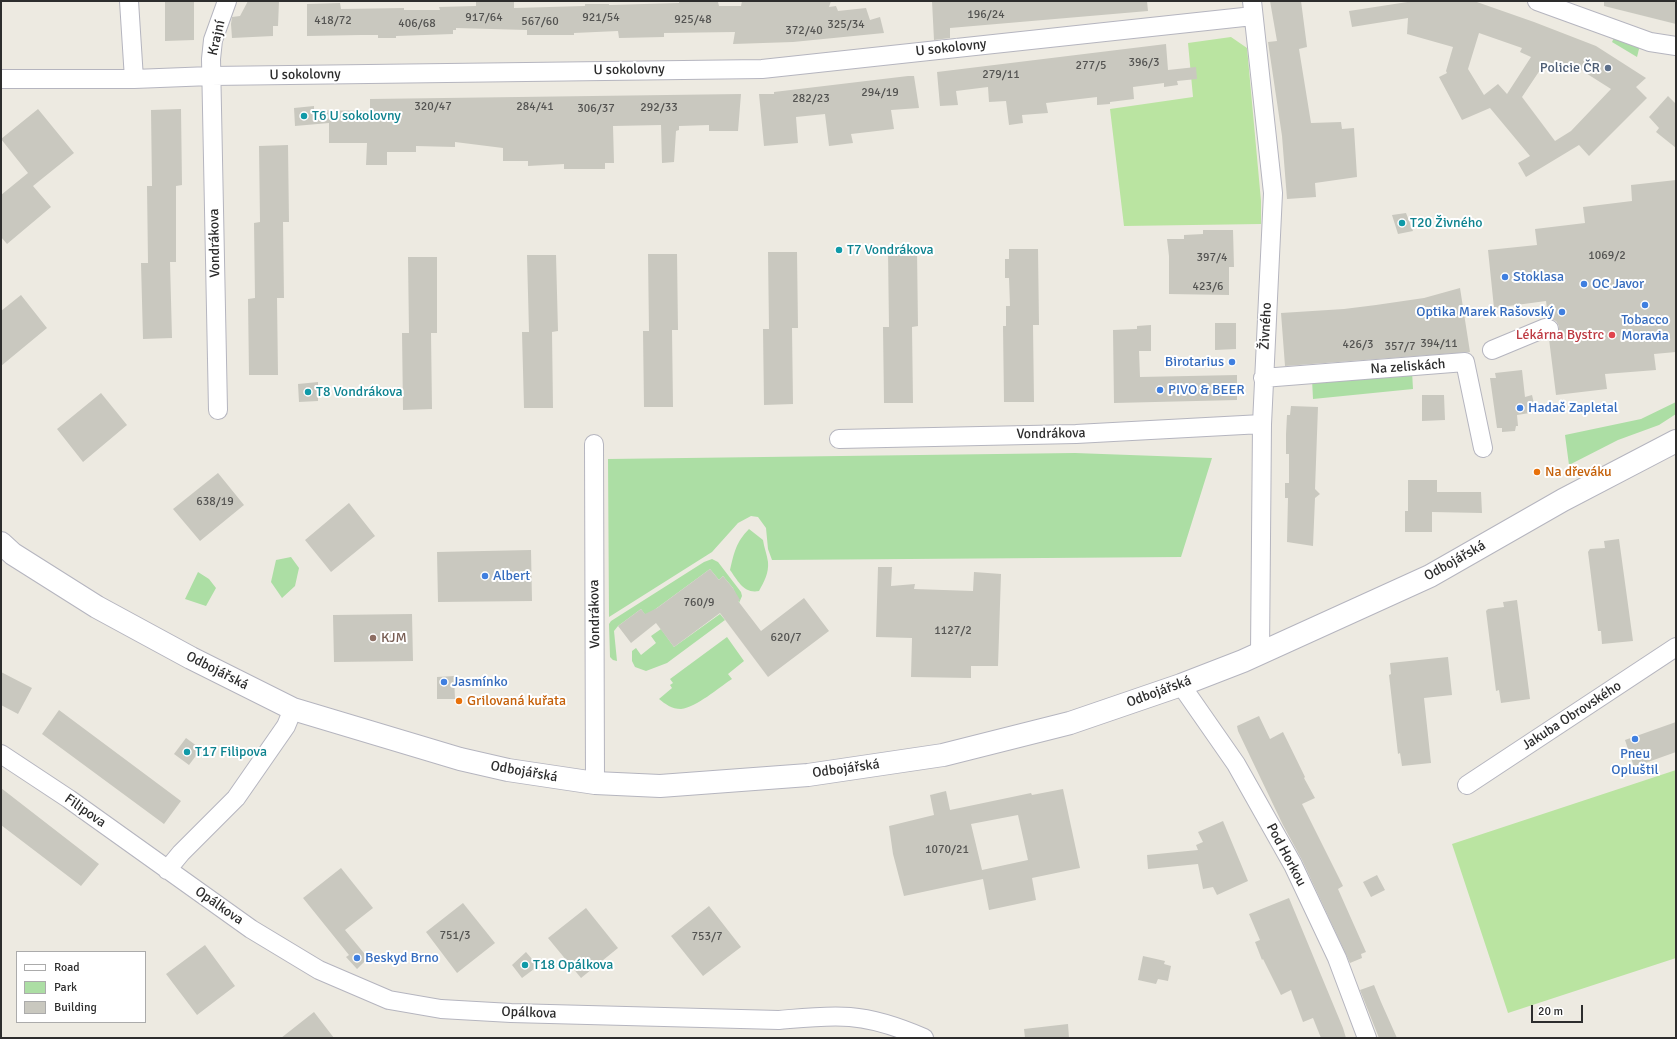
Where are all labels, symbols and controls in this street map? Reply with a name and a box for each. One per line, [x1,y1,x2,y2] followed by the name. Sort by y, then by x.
[967,8,1005,22] house number: 196/24
[465,11,503,25] house number: 917/64
[582,11,620,25] house number: 921/54
[674,13,712,27] house number: 925/48
[314,14,352,28] house number: 418/72
[521,15,559,29] house number: 567/60
[398,17,436,31] house number: 406/68
[827,18,865,32] house number: 325/34
[205,19,229,57] street label: Krajní
[785,24,823,38] house number: 372/40
[915,36,987,60] street label: U sokolovny
[1129,56,1159,70] house number: 396/3
[1076,59,1106,73] house number: 277/5
[1540,60,1600,76] place label: Policie ČR
[593,61,665,79] street label: U sokolovny
[1603,63,1613,73] marker: Policie ČR
[269,66,341,84] street label: U sokolovny
[982,68,1020,82] house number: 279/11
[861,86,899,100] house number: 294/19
[792,92,830,106] house number: 282/23
[414,100,452,114] house number: 320/47
[516,100,554,114] house number: 284/41
[640,101,678,115] house number: 292/33
[577,102,615,116] house number: 306/37
[312,108,401,124] place label: T6 U sokolovny
[299,111,309,121] marker: T6 U sokolovny
[206,208,224,278] street label: Vondrákova
[1410,215,1483,231] place label: T20 Živného
[1397,218,1407,228] marker: T20 Živného
[847,242,934,258] place label: T7 Vondrákova
[834,245,844,255] marker: T7 Vondrákova
[1588,249,1626,263] house number: 1069/2
[1197,251,1227,265] house number: 397/4
[1513,269,1564,285] place label: Stoklasa
[1500,272,1510,282] marker: Stoklasa
[1592,276,1644,292] place label: OC Javor
[1579,279,1589,289] marker: OC Javor
[1193,280,1223,294] house number: 423/6
[1640,300,1650,310] marker: Tobacco Moravia
[1256,302,1276,350] street label: Živného
[1416,304,1554,320] place label: Optika Marek Rašovský
[1557,307,1567,317] marker: Optika Marek Rašovský
[1621,312,1669,344] place label: Tobacco Moravia
[1516,327,1604,343] place label: Lékárna Bystrc
[1607,330,1617,340] marker: Lékárna Bystrc
[1420,337,1458,351] house number: 394/11
[1343,338,1373,352] house number: 426/3
[1385,340,1415,354] house number: 357/7
[1165,354,1224,370] place label: Birotarius
[1370,356,1446,378] street label: Na zeliskách
[1227,357,1237,367] marker: Birotarius
[1168,382,1245,398] place label: PIVO & BEER
[316,384,403,400] place label: T8 Vondrákova
[1155,385,1165,395] marker: PIVO & BEER
[303,387,313,397] marker: T8 Vondrákova
[1528,400,1618,416] place label: Hadač Zapletal
[1515,403,1525,413] marker: Hadač Zapletal
[1016,425,1086,443] street label: Vondrákova
[1545,464,1612,480] place label: Na dřeváku
[1532,467,1542,477] marker: Na dřeváku
[196,495,234,509] house number: 638/19
[1421,537,1489,585] street label: Odbojářská
[493,568,530,584] place label: Albert
[480,571,490,581] marker: Albert
[586,579,604,649] street label: Vondrákova
[684,596,714,610] house number: 760/9
[934,624,972,638] house number: 1127/2
[381,630,407,646] place label: KJM
[771,631,801,645] house number: 620/7
[368,633,378,643] marker: KJM
[183,648,251,694] street label: Odbojářská
[1124,673,1194,711] street label: Odbojářská
[452,674,508,690] place label: Jasmínko
[439,677,449,687] marker: Jasmínko
[1519,678,1625,754] street label: Jakuba Obrovského
[467,693,566,709] place label: Grilovaná kuřata
[454,696,464,706] marker: Grilovaná kuřata
[1630,734,1640,744] marker: Pneu Opluštil
[195,744,267,760] place label: T17 Filipova
[1611,746,1659,778] place label: Pneu Opluštil
[182,747,192,757] marker: T17 Filipova
[811,756,881,782] street label: Odbojářská
[489,758,559,786] street label: Odbojářská
[61,791,109,831] street label: Filipova
[1262,821,1310,889] street label: Pod Horkou
[925,843,969,857] house number: 1070/21
[192,883,246,929] street label: Opálkova
[440,929,470,943] house number: 751/3
[692,930,722,944] house number: 753/7
[365,950,439,966] place label: Beskyd Brno
[16,951,146,1023] legend
[352,953,362,963] marker: Beskyd Brno
[533,957,613,973] place label: T18 Opálkova
[54,960,80,975] text: Road
[520,960,530,970] marker: T18 Opálkova
[54,980,77,995] text: Park
[1533,997,1585,1023] scale bar
[54,1000,97,1015] text: Building
[501,1004,557,1022] street label: Opálkova
[1538,1004,1563,1019] text: 20 m

